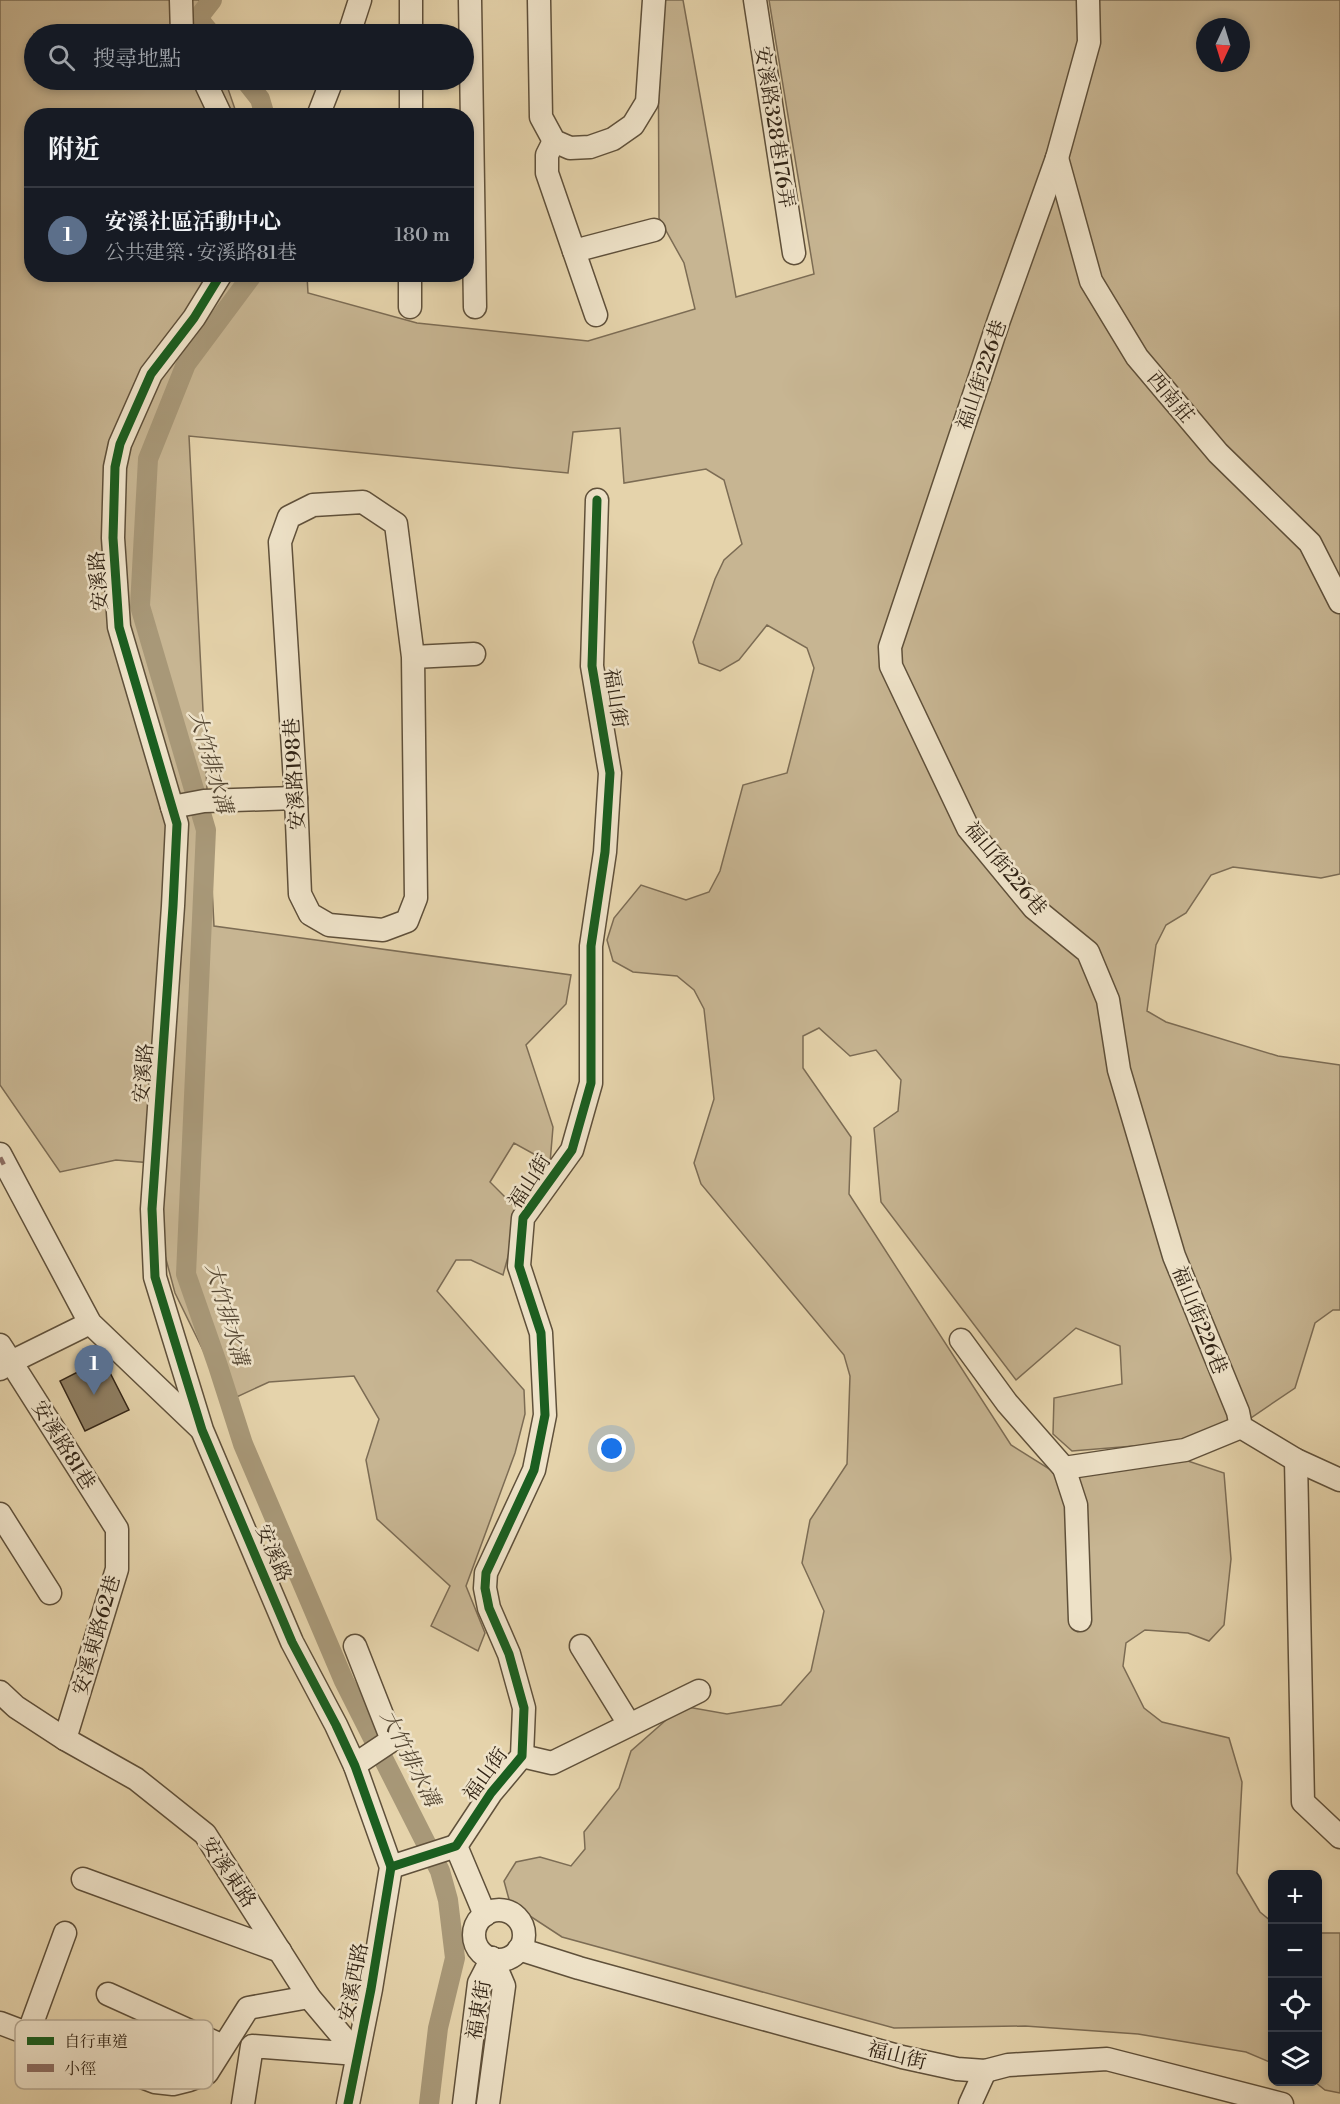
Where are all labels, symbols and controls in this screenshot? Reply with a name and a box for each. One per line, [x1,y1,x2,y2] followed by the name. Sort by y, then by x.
[1196,18,1250,72] north arrow
[24,24,474,90] search box
[45,41,78,74] icon: search
[748,44,799,210] street label: 安溪路328巷176弄
[93,46,181,73] text: 搜尋地點
[48,134,100,166] text: 附近
[105,209,281,236] text: 安溪社區活動中心
[63,223,72,248] text: 1
[395,223,450,248] text: 180 m
[105,241,297,266] text: 公共建築 · 安溪路81巷
[952,317,1013,434] street label: 福山街226巷
[1141,367,1199,429] street label: 西南莊
[85,550,114,612] street label: 安溪路
[597,667,632,730] street label: 福山街
[183,708,238,819] water label: 大竹排水溝
[280,717,311,831] street label: 安溪路198巷
[958,817,1051,921] street label: 福山街226巷
[129,1042,160,1104] street label: 安溪路
[503,1150,557,1214] street label: 福山街
[199,1260,254,1371] water label: 大竹排水溝
[1165,1263,1232,1379] street label: 福山街226巷
[74,1346,113,1395] pin: 1
[26,1397,100,1495] street label: 安溪路81巷
[597,1434,626,1463] your location
[249,1521,296,1586] street label: 安溪路
[68,1573,126,1698] street label: 安溪東路62巷
[374,1706,446,1814] water label: 大竹排水溝
[458,1743,514,1806] street label: 福山街
[195,1833,260,1913] street label: 安溪東路
[1268,1870,1322,2086] map controls
[1268,1870,1322,1924] button: +
[1268,1924,1322,1978] button: −
[335,1941,374,2024] street label: 安溪西路
[1268,1978,1322,2032] button: locate
[462,1979,497,2042] street label: 福東街
[15,2020,213,2089] legend
[64,2032,128,2052] text: 自行車道
[1268,2032,1322,2086] button: layers
[865,2037,929,2076] street label: 福山街
[64,2059,96,2079] text: 小徑

